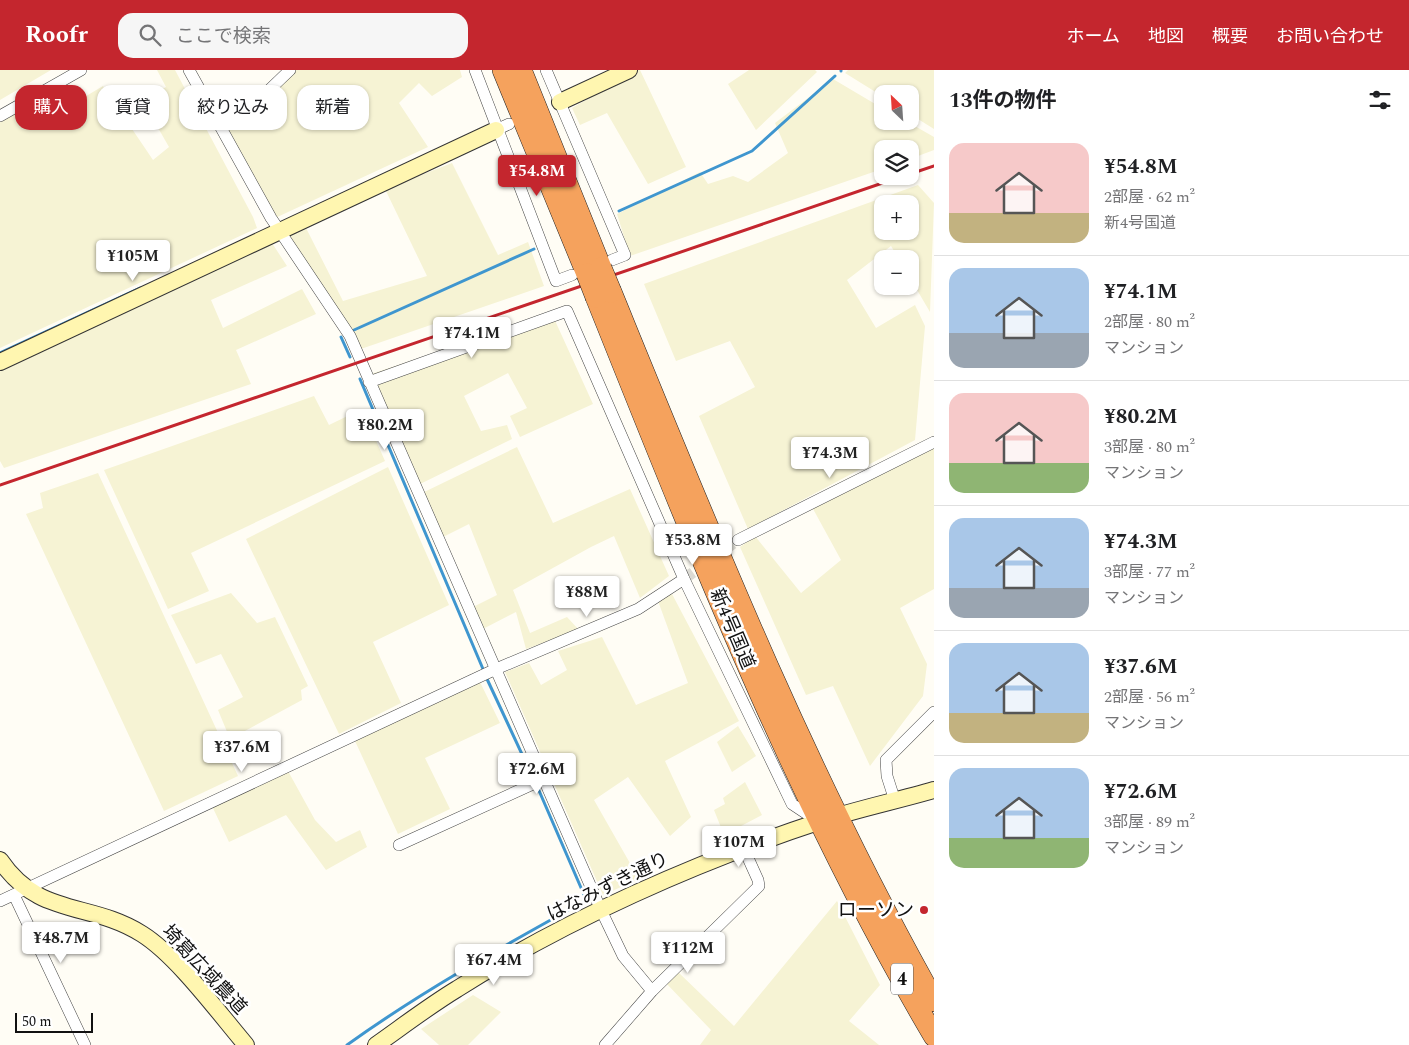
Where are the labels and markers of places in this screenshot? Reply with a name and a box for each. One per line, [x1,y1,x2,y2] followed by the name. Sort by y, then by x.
[496,154,578,197] pin: ¥54.8M
[98,240,168,282] pin: ¥105M
[431,316,513,359] pin: ¥74.1M
[344,408,426,451] pin: ¥80.2M
[789,436,871,479] pin: ¥74.3M
[652,524,734,566] pin: ¥53.8M
[557,576,617,618] pin: ¥88M
[201,730,283,773] pin: ¥37.6M
[496,752,578,795] pin: ¥72.6M
[704,826,774,868] pin: ¥107M
[838,896,914,925] place label: ローソン
[918,904,930,916] marker: ローソン
[20,922,102,964] pin: ¥48.7M
[653,932,723,974] pin: ¥112M
[453,944,535,986] pin: ¥67.4M

